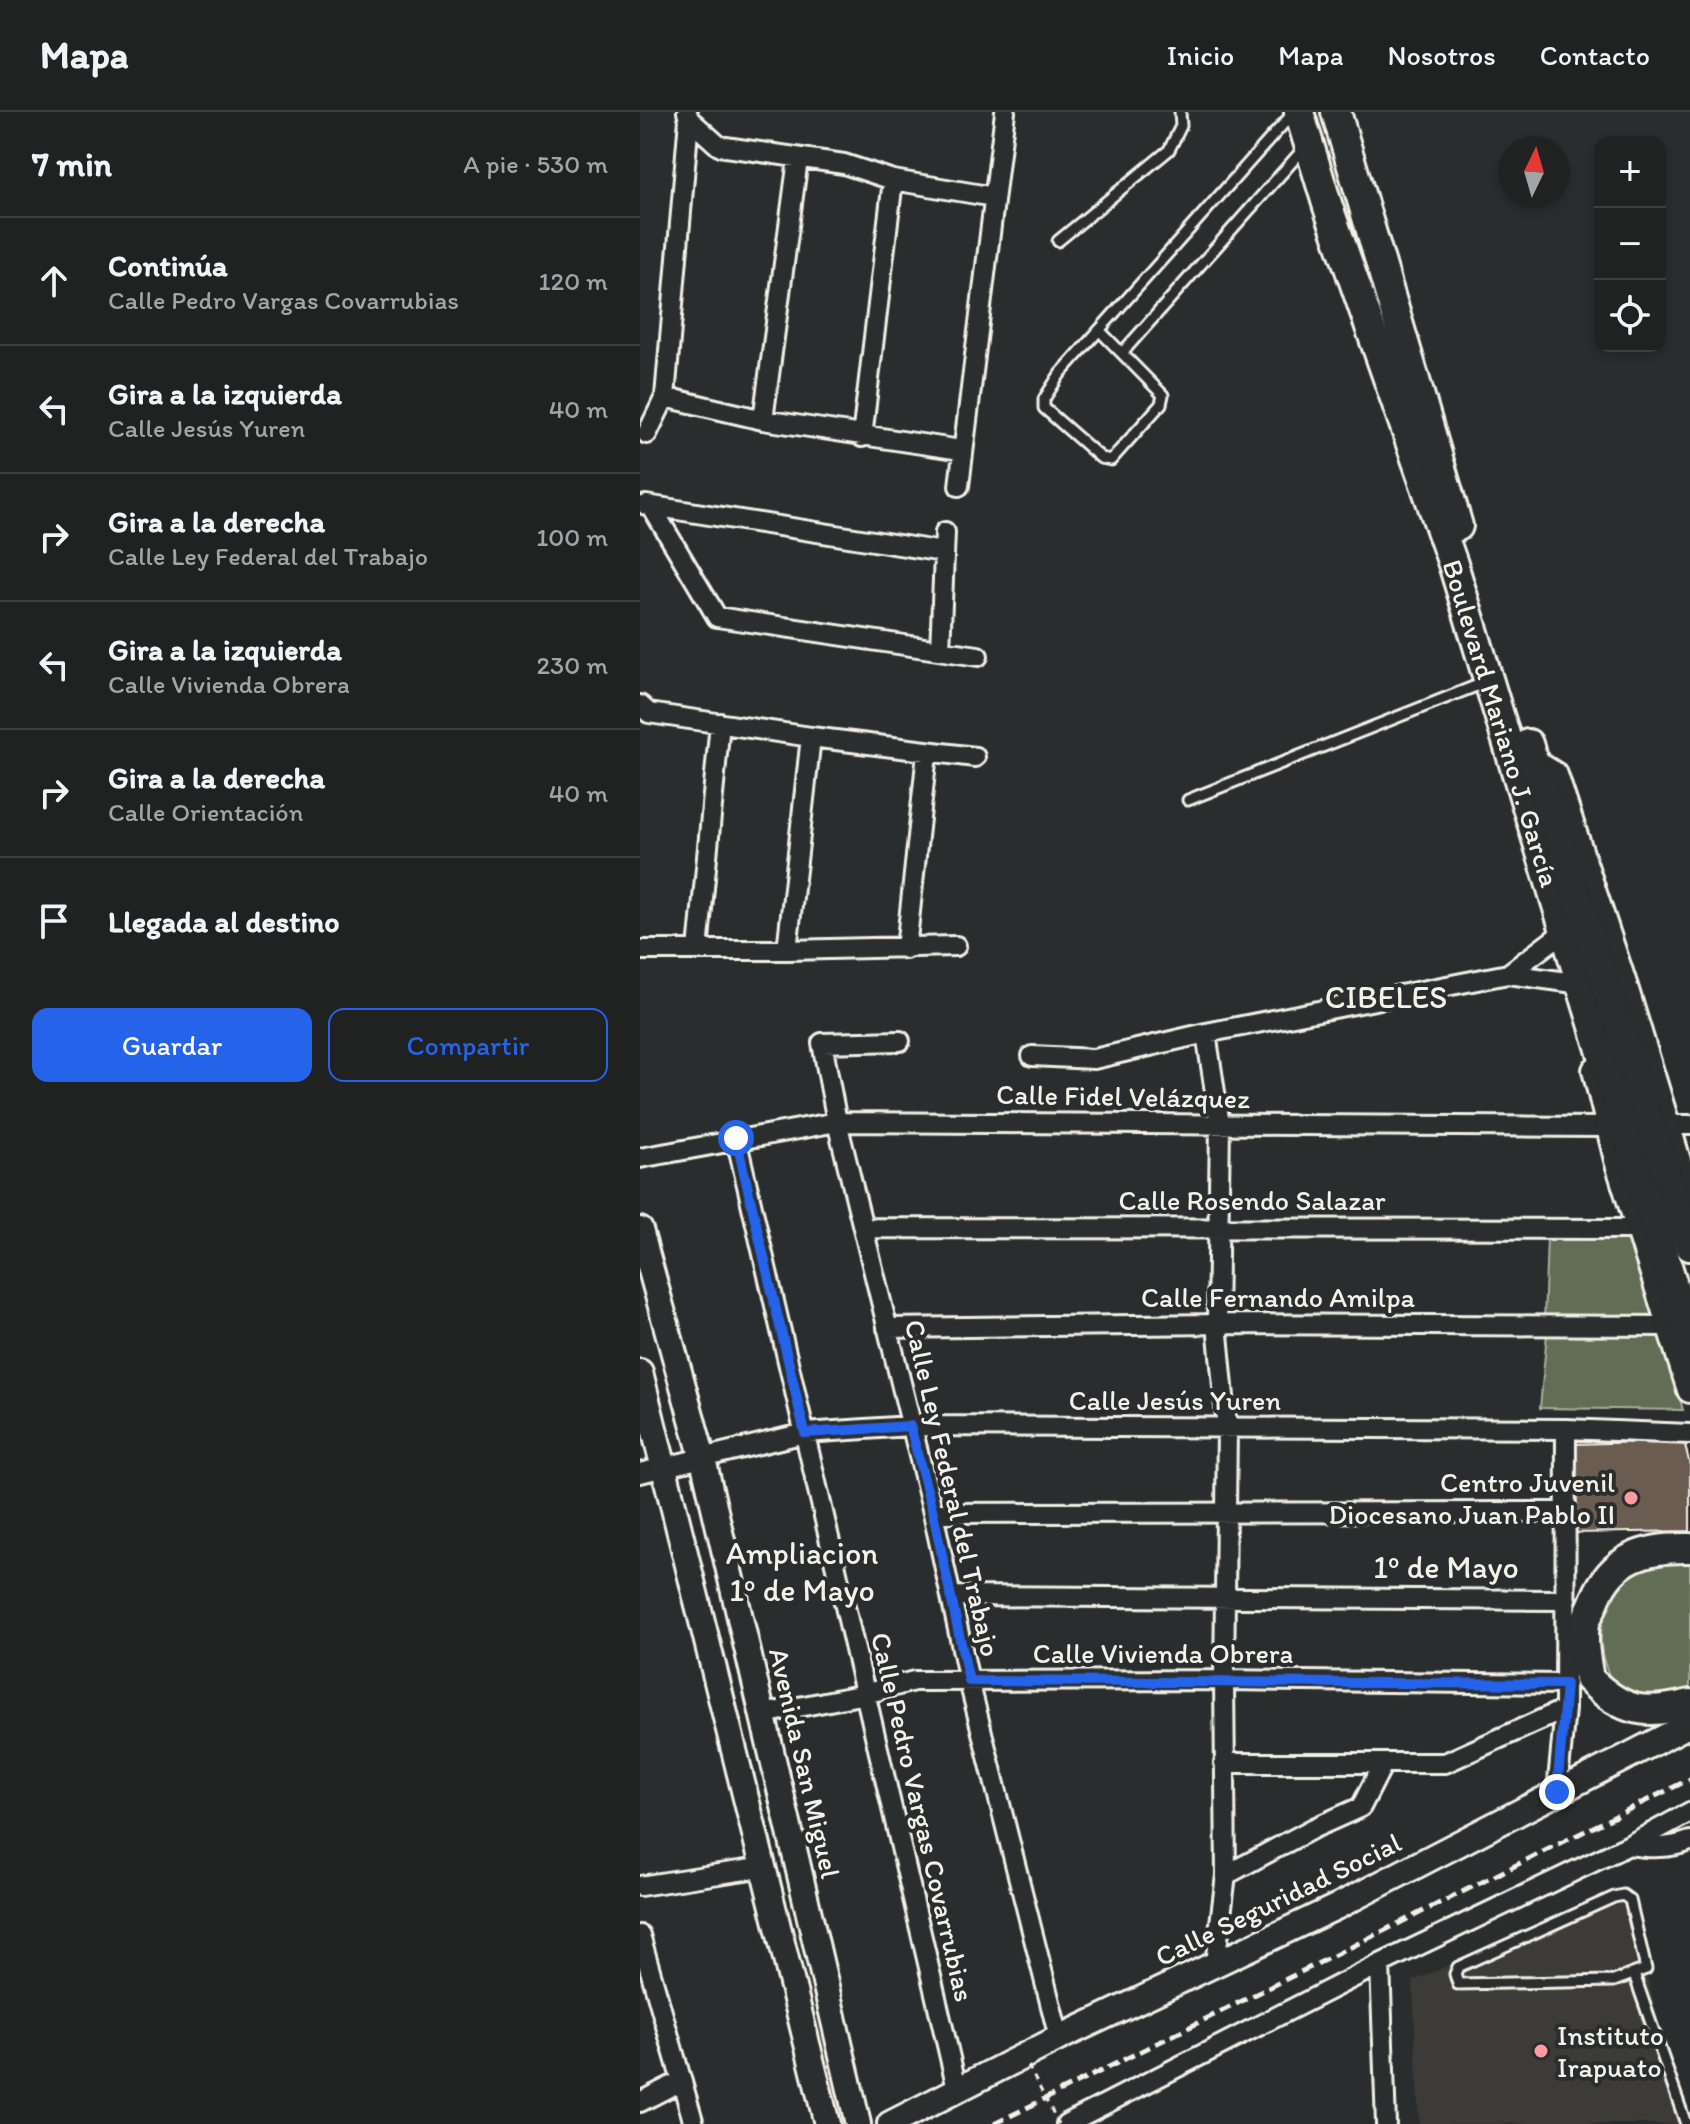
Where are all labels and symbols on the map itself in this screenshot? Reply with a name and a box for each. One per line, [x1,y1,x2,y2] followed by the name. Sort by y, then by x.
[1498,136,1570,208] north arrow
[1436,555,1568,891] street label: Boulevard Mariano J. García
[1325,978,1447,1016] district label: CIBELES
[996,1077,1250,1115] street label: Calle Fidel Velázquez
[718,1120,754,1156] route start
[1118,1183,1386,1217] street label: Calle Rosendo Salazar
[1141,1280,1415,1314] street label: Calle Fernando Amilpa
[898,1316,1008,1660] street label: Calle Ley Federal del Trabajo
[1069,1383,1281,1417] street label: Calle Jesús Yuren
[1329,1465,1615,1531] place label: Centro Juvenil Diocesano Juan Pablo II
[1622,1489,1640,1507] marker: Centro Juvenil Diocesano Juan Pablo II
[726,1534,878,1609] district label: Ampliacion 1º de Mayo
[1373,1548,1519,1586] district label: 1º de Mayo
[864,1629,982,2005] street label: Calle Pedro Vargas Covarrubias
[1033,1636,1293,1670] street label: Calle Vivienda Obrera
[762,1645,848,1882] street label: Avenida San Miguel
[1539,1774,1575,1810] route end
[1150,1825,1407,1973] street label: Calle Seguridad Social
[1557,2018,1664,2084] place label: Instituto Irapuato
[1532,2042,1550,2060] marker: Instituto Irapuato

